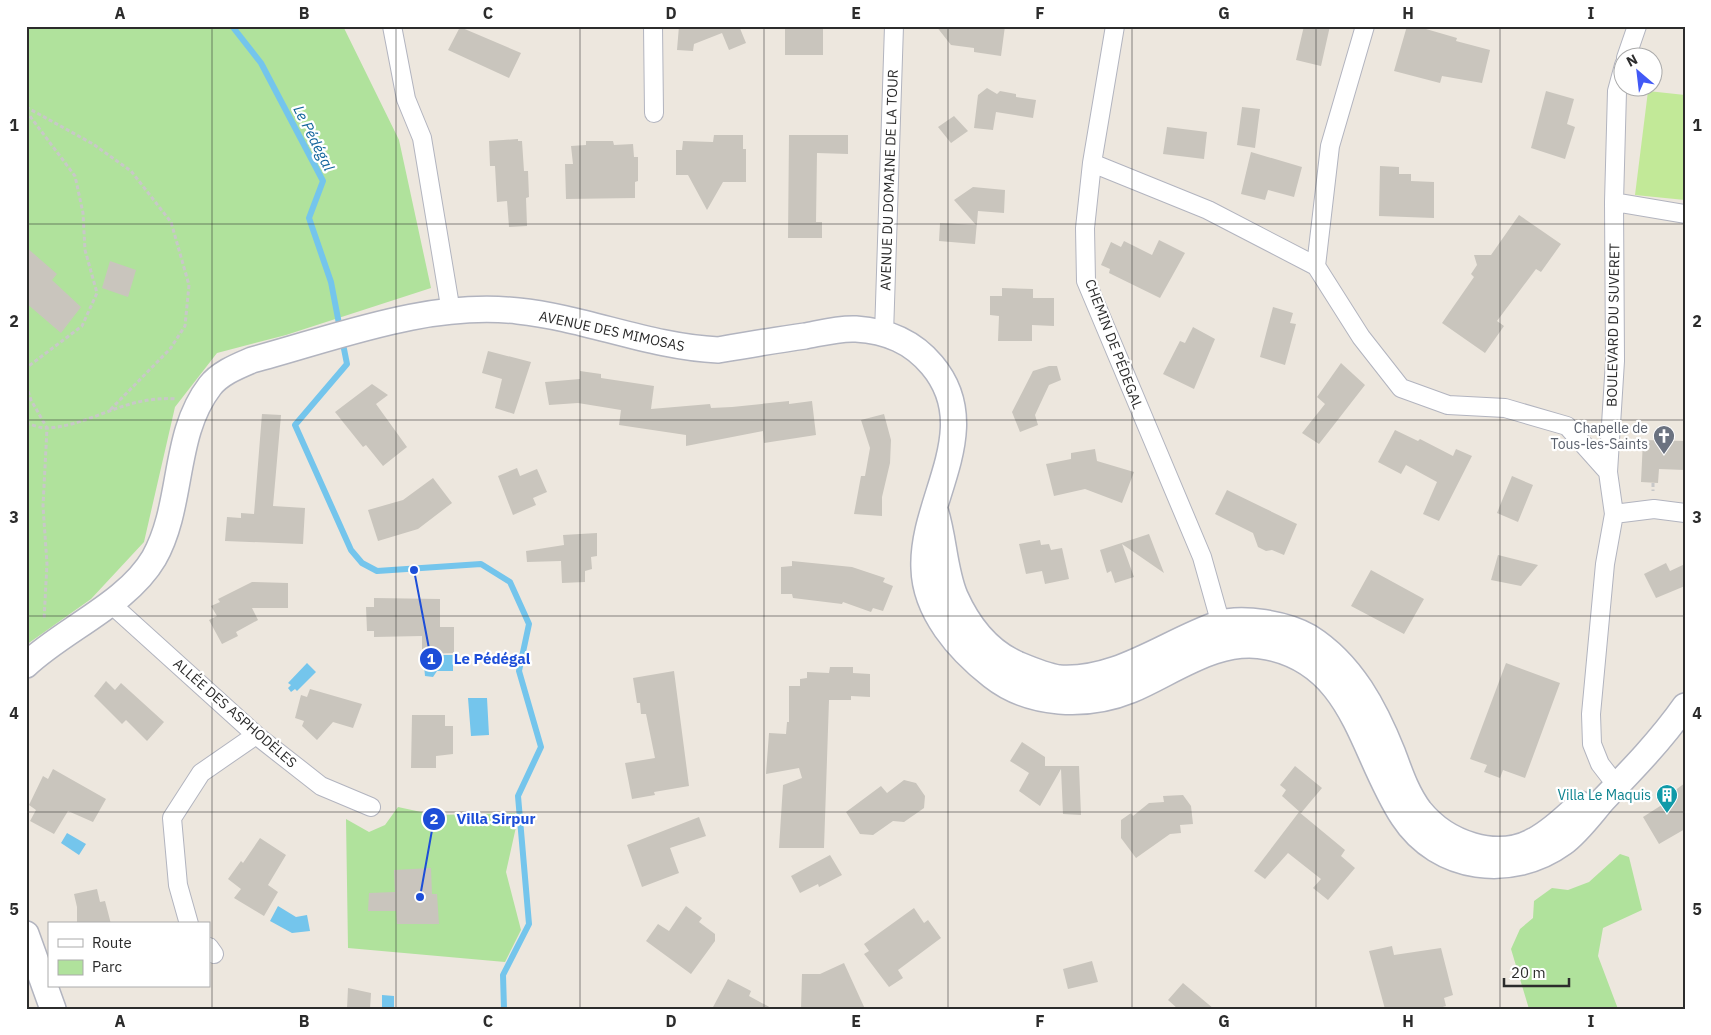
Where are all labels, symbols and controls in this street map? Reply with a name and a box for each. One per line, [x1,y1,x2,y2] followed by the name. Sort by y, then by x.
[115,3,126,23] text: A
[299,3,310,23] text: B
[483,3,493,23] text: C
[665,3,677,23] text: D
[851,3,861,23] text: E
[1035,3,1045,23] text: F
[1218,3,1230,23] text: G
[1402,3,1414,23] text: H
[1588,3,1595,23] text: I
[1614,48,1664,98] north arrow
[1623,50,1641,71] text: N
[876,69,902,291] street label: AVENUE DU DOMAINE DE LA TOUR
[289,102,339,174] water label: Le Pédégal
[9,115,19,135] text: 1
[1692,115,1702,135] text: 1
[1603,243,1623,407] street label: BOULEVARD DU SUVERET
[1081,276,1148,412] street label: CHEMIN DE PÉDEGAL
[538,307,686,355] street label: AVENUE DES MIMOSAS
[9,311,19,331] text: 2
[1692,311,1702,331] text: 2
[1551,419,1648,453] place label: Chapelle de Tous-les-Saints
[1652,424,1676,455] church icon: Chapelle de Tous-les-Saints
[9,507,19,527] text: 3
[1692,507,1702,527] text: 3
[419,644,540,674] callout: Le Pédégal
[426,649,436,668] text: 1
[454,649,531,668] text: Le Pédégal
[170,654,301,772] street label: ALLÉE DES ASPHODÈLES
[9,703,19,723] text: 4
[1692,703,1702,723] text: 4
[1655,783,1679,814] building icon: Villa Le Maquis
[1558,786,1651,804] place label: Villa Le Maquis
[421,804,545,834] callout: Villa Sirpur
[429,809,439,828] text: 2
[457,809,535,828] text: Villa Sirpur
[9,899,19,919] text: 5
[1692,899,1702,919] text: 5
[48,922,210,988] legend
[92,933,132,952] text: Route
[1504,955,1568,987] scale bar
[92,957,122,976] text: Parc
[1511,963,1546,982] text: 20 m
[115,1011,126,1031] text: A
[299,1011,310,1031] text: B
[483,1011,493,1031] text: C
[665,1011,677,1031] text: D
[851,1011,861,1031] text: E
[1035,1011,1045,1031] text: F
[1218,1011,1230,1031] text: G
[1402,1011,1414,1031] text: H
[1588,1011,1595,1031] text: I

